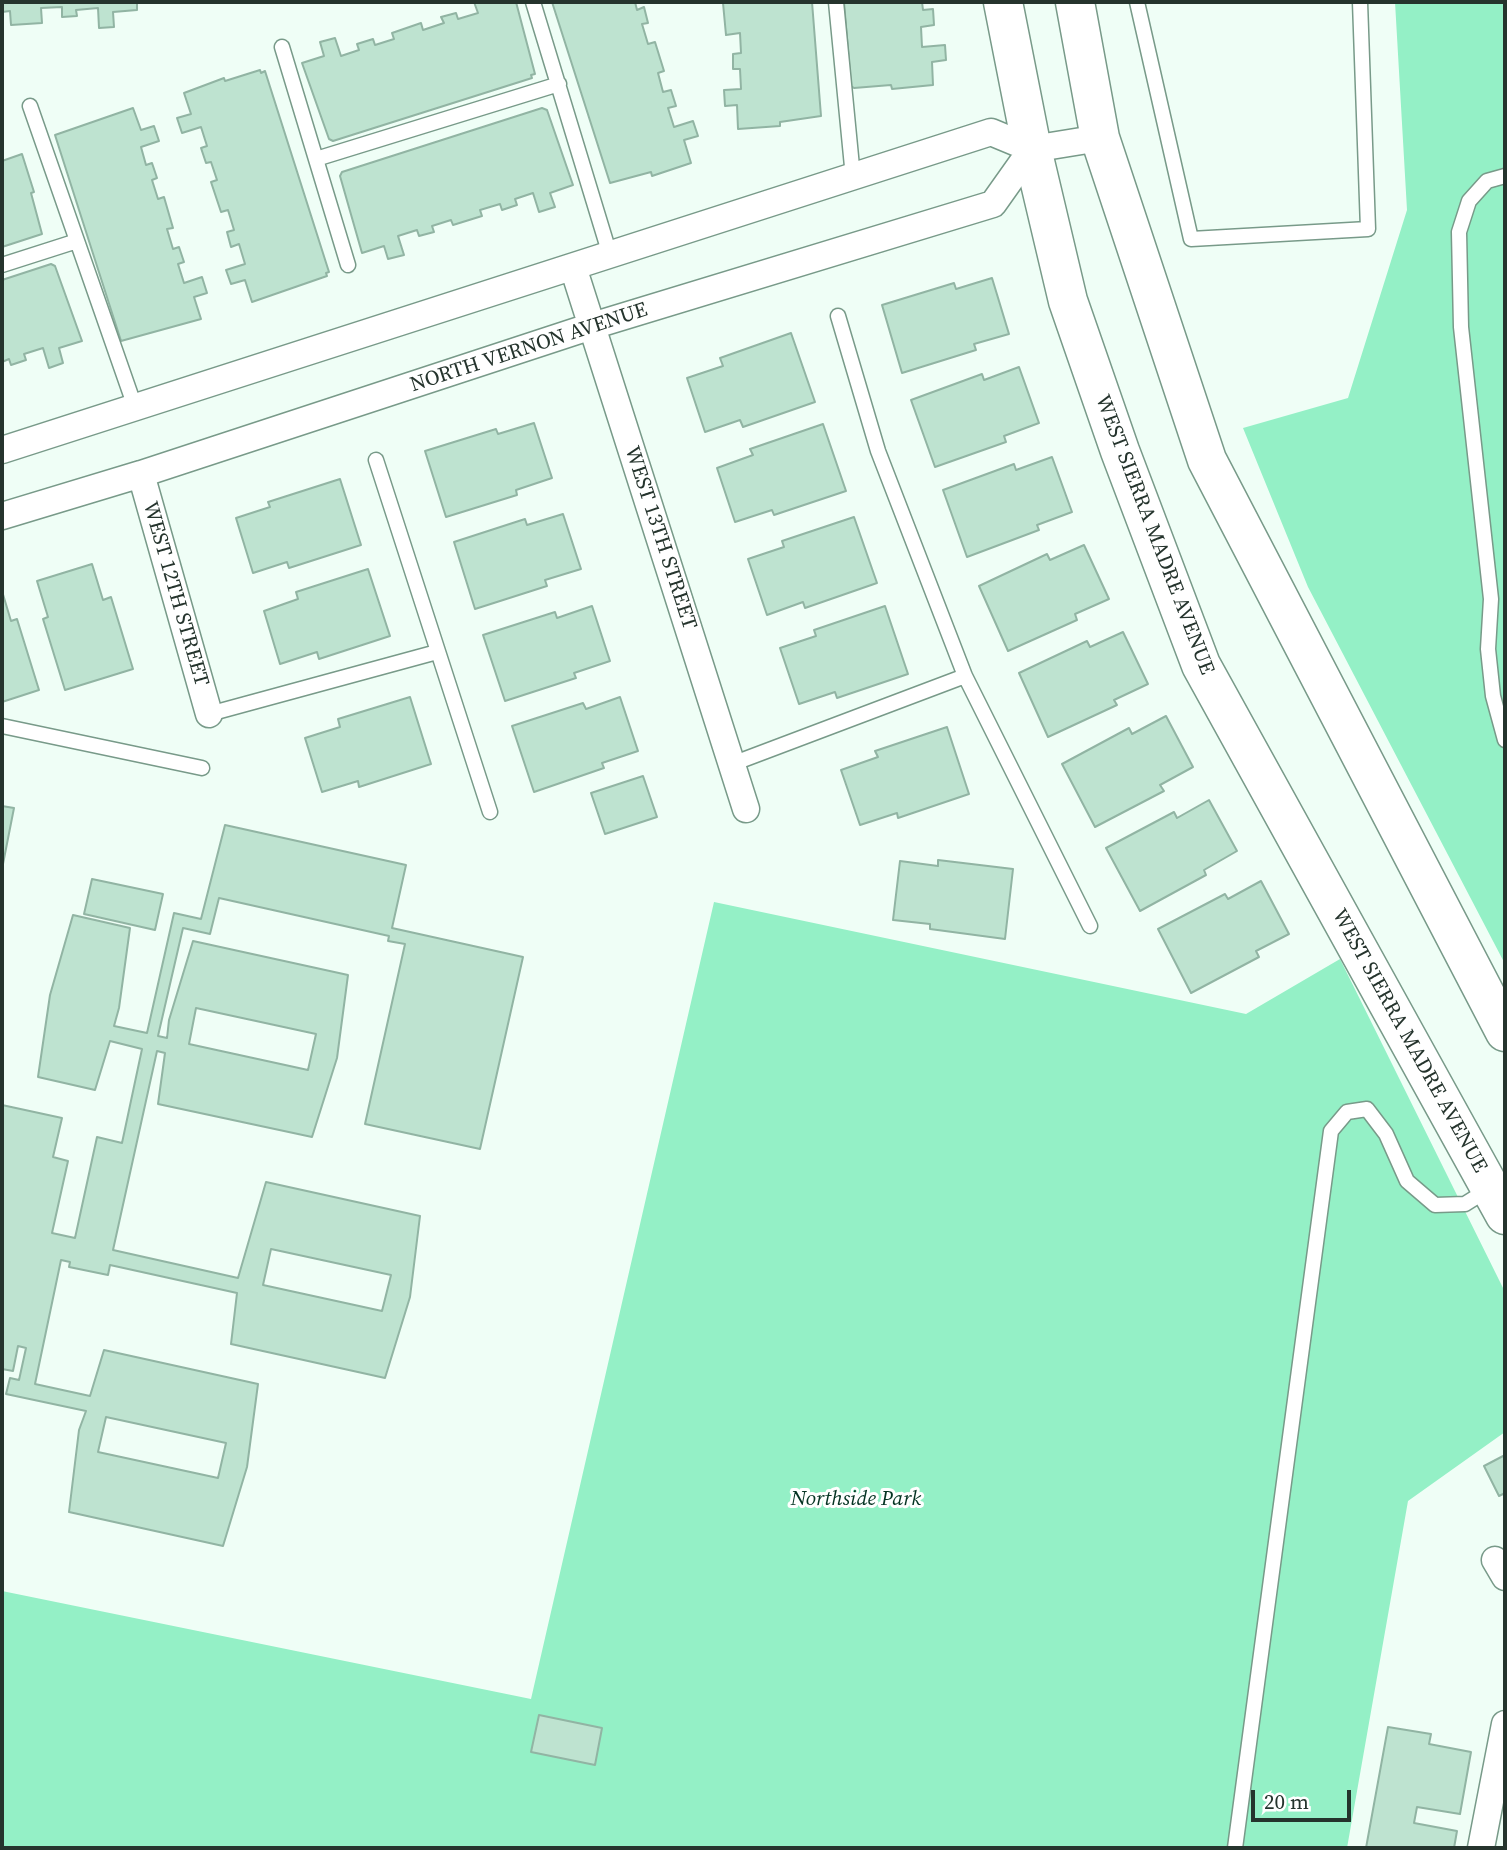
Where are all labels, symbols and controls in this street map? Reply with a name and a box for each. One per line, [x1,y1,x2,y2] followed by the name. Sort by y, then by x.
[407,298,651,398] street label: NORTH VERNON AVENUE
[1089,392,1219,678] street label: WEST SIERRA MADRE AVENUE
[619,443,701,633] street label: WEST 13TH STREET
[137,499,213,689] street label: WEST 12TH STREET
[1326,905,1492,1177] street label: WEST SIERRA MADRE AVENUE
[791,1487,921,1513] park label: Northside Park
[1255,1776,1355,1820] scale bar
[1264,1787,1309,1816] text: 20 m

